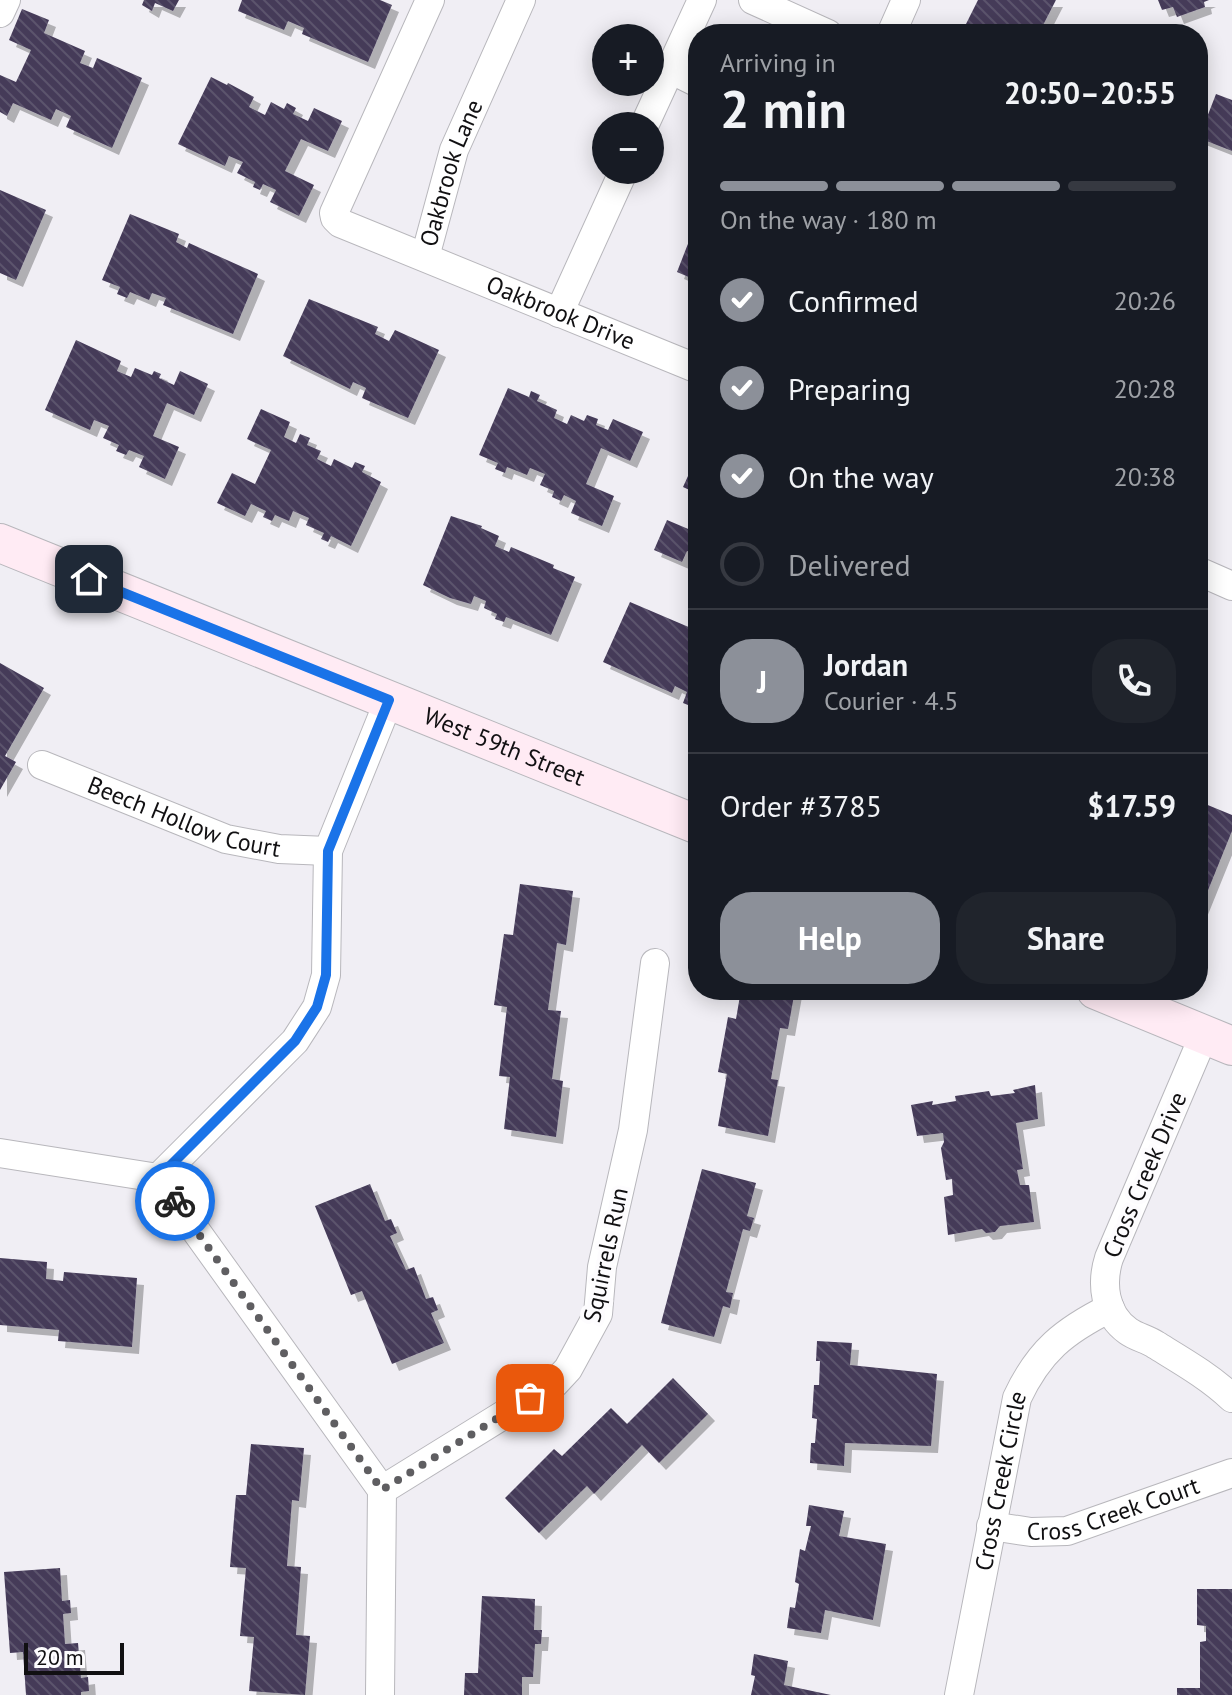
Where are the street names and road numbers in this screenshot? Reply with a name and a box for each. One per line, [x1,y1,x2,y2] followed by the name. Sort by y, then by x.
[413,94,490,250] street label: Oakbrook Lane
[482,268,640,357] street label: Oakbrook Drive
[420,700,590,793] street label: West 59th Street
[83,769,283,864] street label: Beech Hollow Court
[1096,1087,1193,1263] street label: Cross Creek Drive
[576,1185,635,1325] street label: Squirrels Run
[968,1385,1033,1573] street label: Cross Creek Circle
[1026,1470,1203,1547] street label: Cross Creek Court

